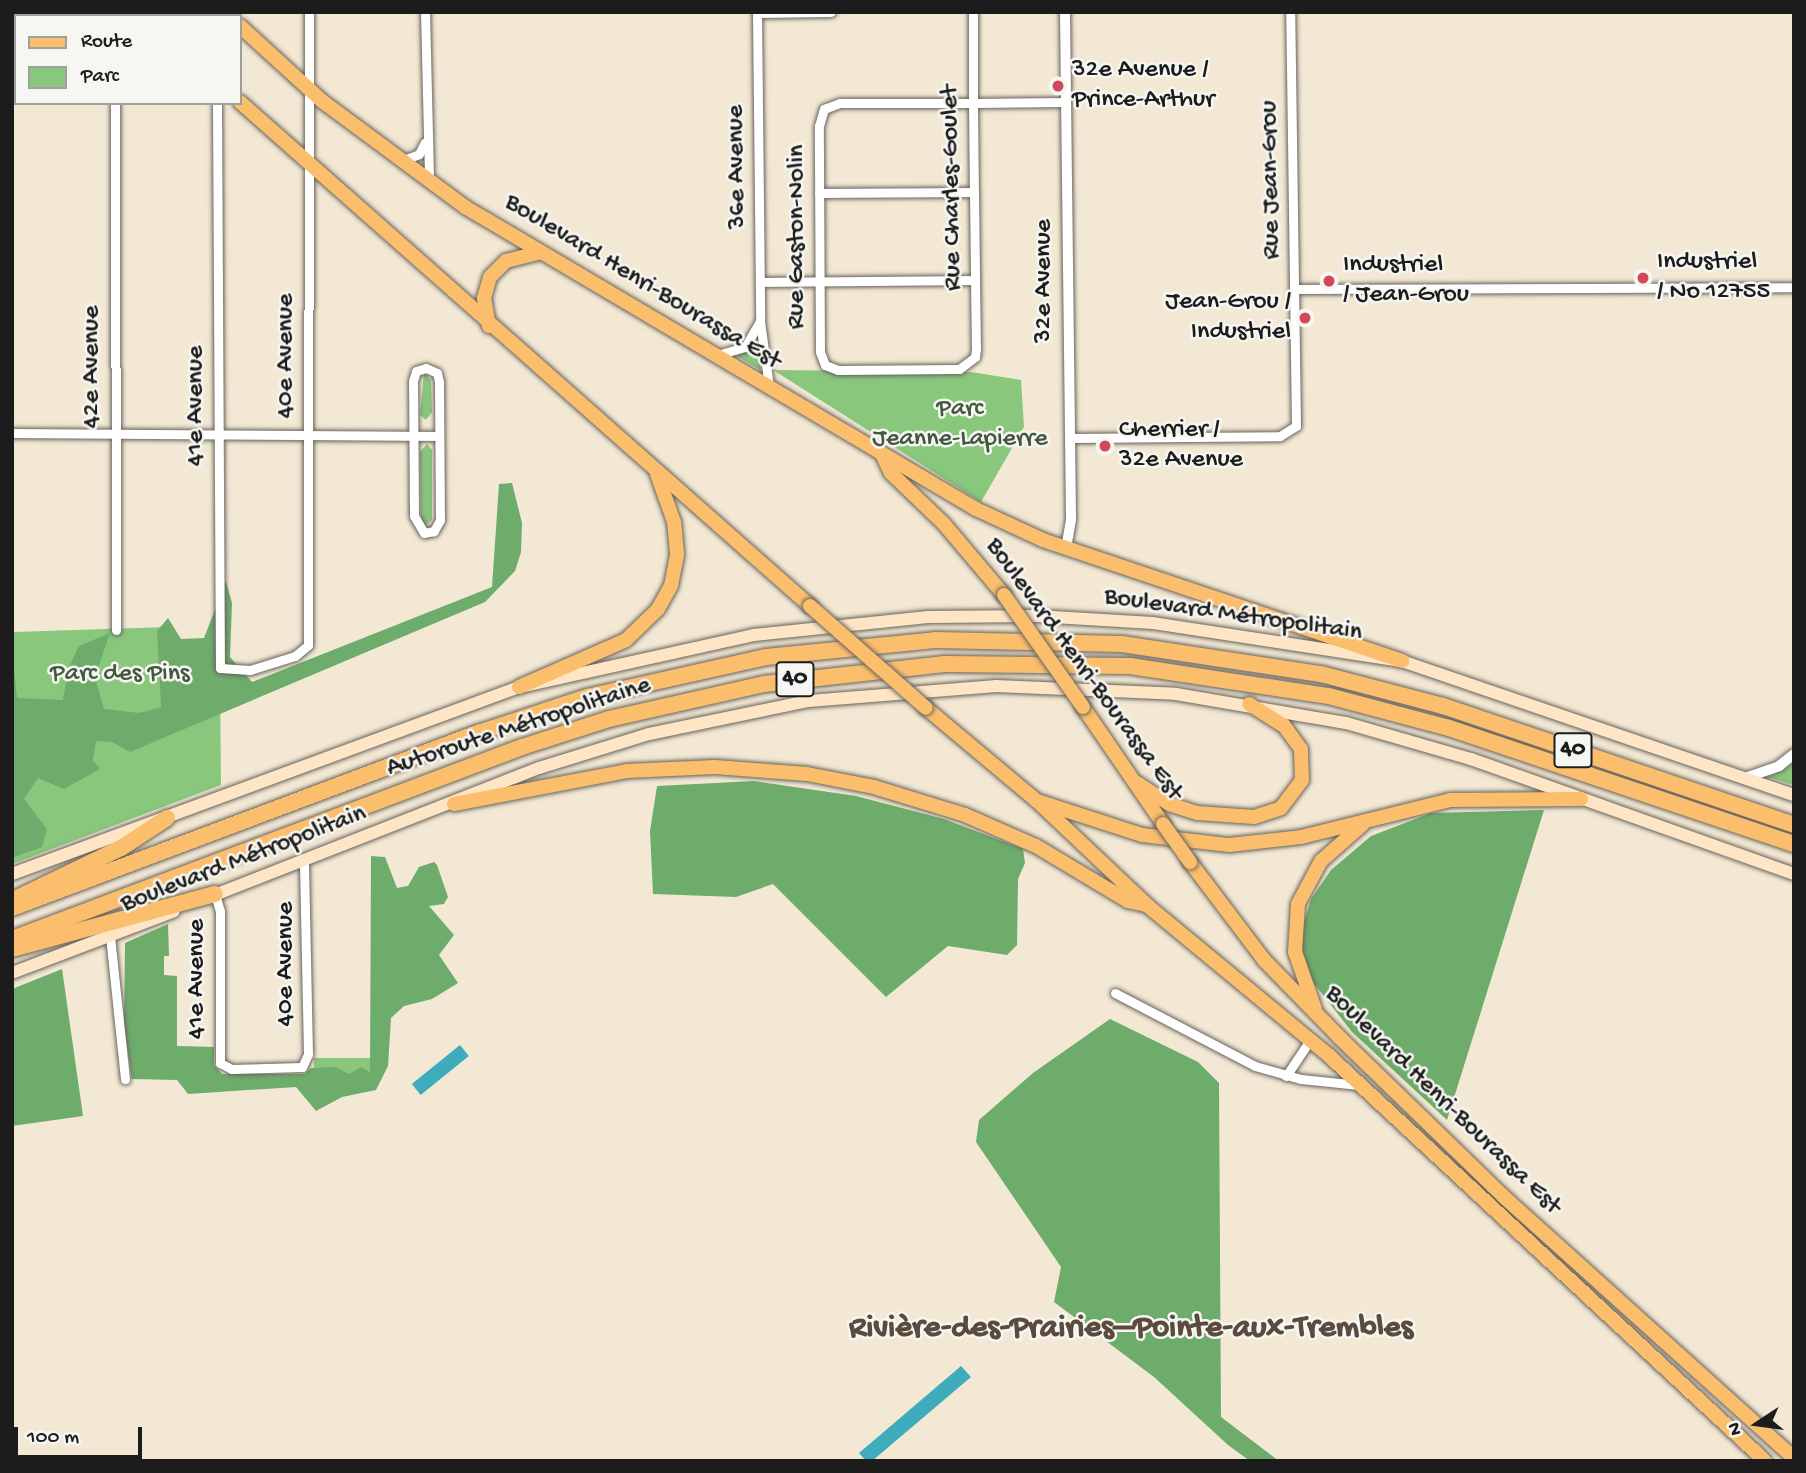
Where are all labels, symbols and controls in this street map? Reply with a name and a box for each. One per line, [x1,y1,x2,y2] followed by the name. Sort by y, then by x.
[14,14,242,105] legend
[81,30,132,55] text: Route
[1072,55,1214,116] place label: 32e Avenue / Prince-Arthur
[81,65,119,90] text: Parc
[1050,78,1066,94] marker: 32e Avenue / Prince-Arthur
[936,85,970,291] street label: Rue Charles-Goulet
[1255,100,1289,260] street label: Rue Jean-Grou
[721,105,755,229] street label: 36e Avenue
[782,145,814,329] street label: Rue Gaston-Nolin
[498,188,786,378] street label: Boulevard Henri-Bourassa Est
[1029,219,1061,343] street label: 32e Avenue
[1657,247,1770,308] place label: Industriel / No 12755
[1343,250,1469,312] place label: Industriel / Jean-Grou
[1635,270,1651,286] marker: Industriel / No 12755
[1321,273,1337,289] marker: Industriel / Jean-Grou
[1165,287,1291,348] place label: Jean-Grou / Industriel
[271,294,303,418] street label: 40e Avenue
[77,306,109,428] street label: 42e Avenue
[1297,310,1313,326] marker: Jean-Grou / Industriel
[181,346,213,466] street label: 41e Avenue
[872,394,1048,456] park label: Parc Jeanne-Lapierre
[1119,415,1243,476] place label: Cherrier / 32e Avenue
[1097,438,1113,454] marker: Cherrier / 32e Avenue
[977,533,1189,807] street label: Boulevard Henri-Bourassa Est
[1102,582,1364,650] street label: Boulevard Métropolitain
[774,658,816,700] road number: 40
[50,659,190,691] park label: Parc des Pins
[383,671,655,785] street label: Autoroute Métropolitaine
[1552,730,1594,770] road number: 40
[117,799,371,921] street label: Boulevard Métropolitain
[271,902,303,1026] street label: 40e Avenue
[182,919,214,1039] street label: 41e Avenue
[1317,980,1567,1222] street label: Boulevard Henri-Bourassa Est
[849,1310,1413,1350] district label: Rivière-des-Prairies–Pointe-aux-Trembles
[1722,1389,1792,1459] north arrow
[18,1414,145,1458] scale bar
[1723,1420,1749,1437] text: N
[27,1426,79,1451] text: 100 m

